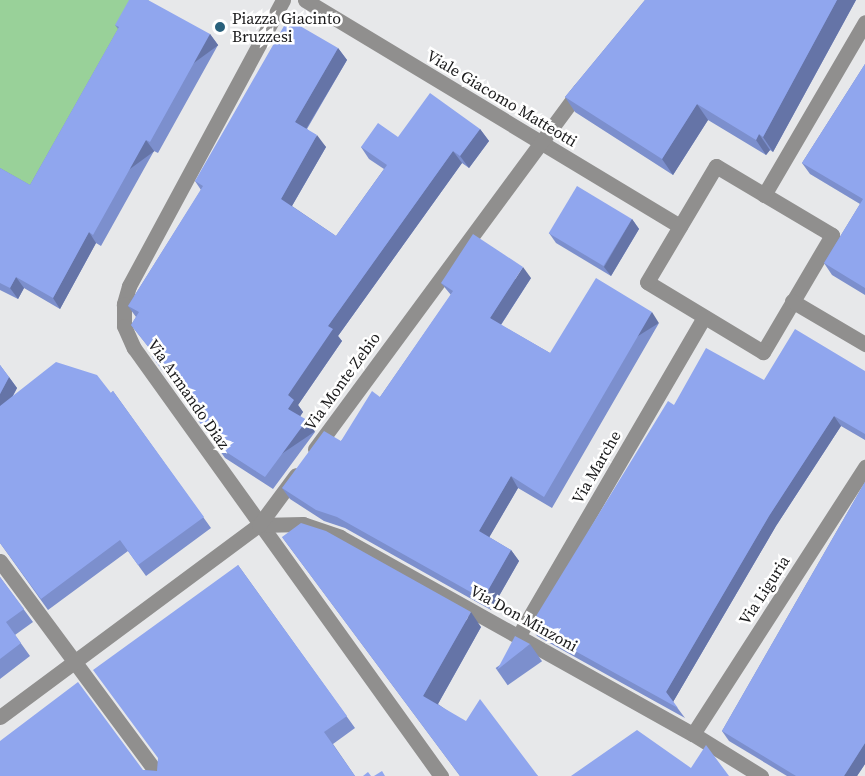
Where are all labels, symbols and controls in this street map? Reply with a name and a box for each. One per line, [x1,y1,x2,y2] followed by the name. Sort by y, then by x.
[232,8,341,46] place label: Piazza Giacinto Bruzzesi
[213,20,227,34] marker: Piazza Giacinto Bruzzesi
[423,45,581,151] street label: Viale Giacomo Matteotti
[300,328,384,434] street label: Via Monte Zebio
[144,335,234,453] street label: Via Armando Diaz
[567,427,625,507] street label: Via Marche
[735,552,793,628] street label: Via Liguria
[467,581,581,655] street label: Via Don Minzoni

